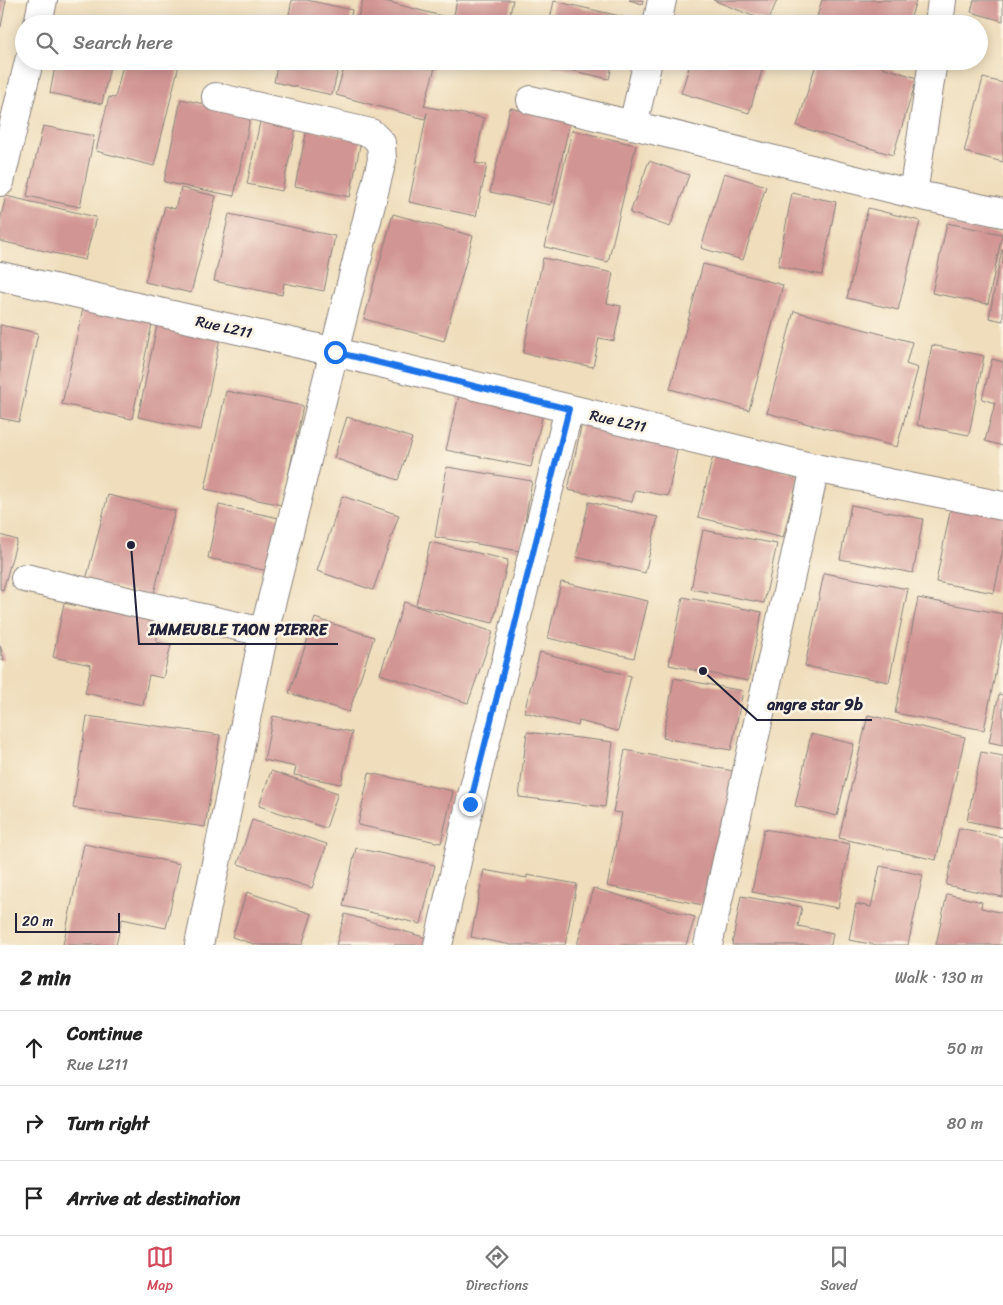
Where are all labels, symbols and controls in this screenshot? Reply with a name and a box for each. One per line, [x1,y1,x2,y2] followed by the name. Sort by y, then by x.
[15,15,988,70] search box
[73,26,173,59] text: Search here
[33,29,61,57] icon: search
[193,308,255,346] street label: Rue L211
[324,341,347,364] route start
[587,402,649,440] street label: Rue L211
[139,613,338,644] callout: IMMEUBLE TAON PIERRE
[148,615,328,644] text: IMMEUBLE TAON PIERRE
[757,689,872,720] callout: angre star 9b
[766,690,863,719] text: angre star 9b
[459,793,482,816] route end
[22,909,53,934] text: 20 m
[15,910,120,933] scale bar
[20,959,71,997] text: 2 min
[895,963,983,992] text: Walk · 130 m
[67,1017,143,1050] text: Continue
[20,1034,48,1062] icon: ahead
[947,1034,983,1063] text: 50 m
[67,1050,128,1079] text: Rue L211
[67,1107,149,1140] text: Turn right
[20,1109,48,1137] icon: right
[947,1109,983,1138] text: 80 m
[67,1182,240,1215] text: Arrive at destination
[20,1184,48,1212] icon: arrive
[146,1243,174,1298] tab: Map
[466,1243,528,1298] tab: Directions
[820,1243,857,1298] tab: Saved

